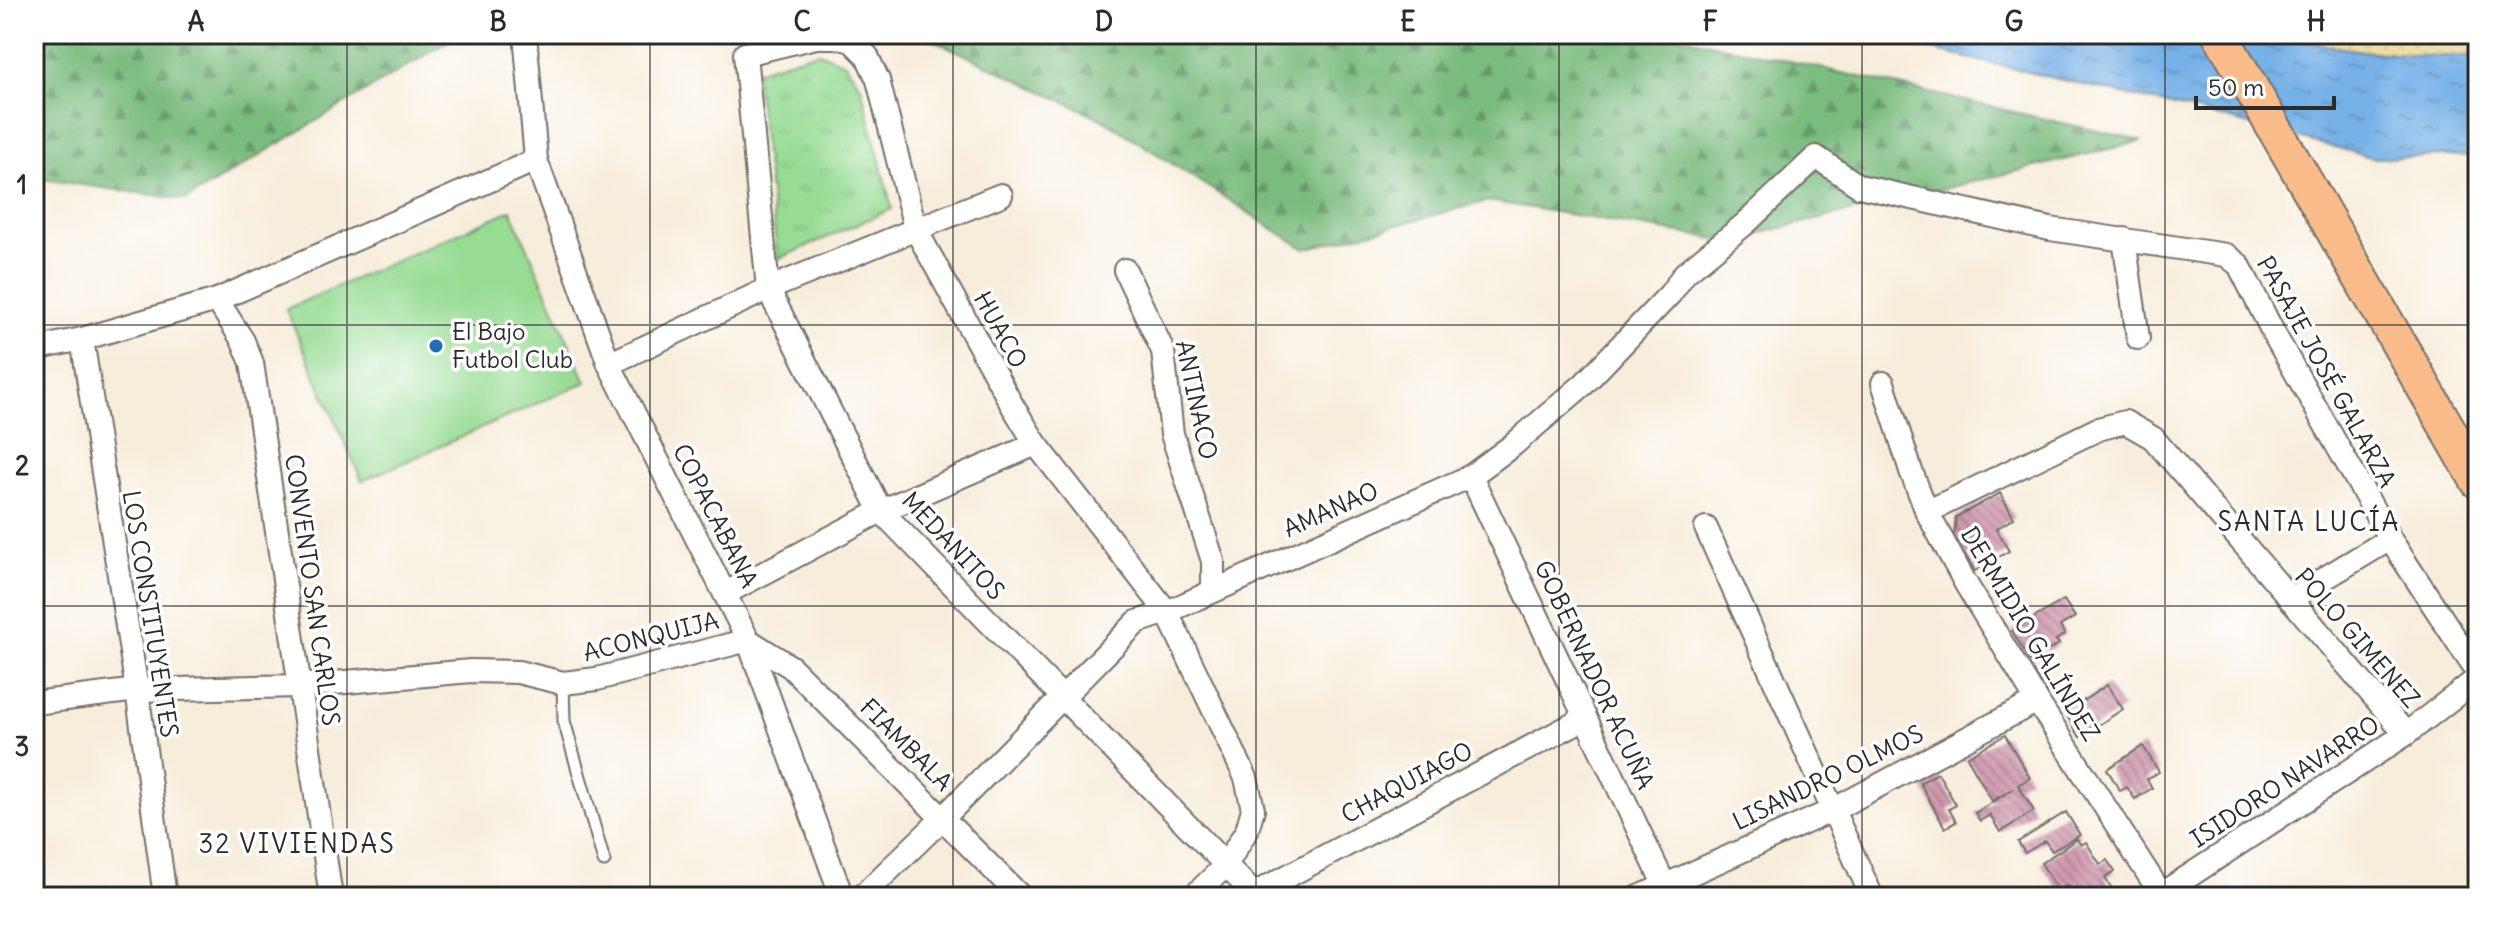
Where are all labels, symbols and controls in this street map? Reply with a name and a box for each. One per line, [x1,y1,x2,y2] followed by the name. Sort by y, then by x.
[188,5,205,38] text: A
[489,5,507,38] text: B
[793,5,811,38] text: C
[1095,5,1113,38] text: D
[1400,5,1416,38] text: E
[1703,5,1718,38] text: F
[2005,5,2024,38] text: G
[2307,5,2325,38] text: H
[2196,60,2334,110] scale bar
[2208,72,2264,102] text: 50 m
[17,168,27,201] text: 1
[2251,251,2403,492] street label: PASAJE JOSÉ GALARZA
[968,286,1034,373] street label: HUACO
[452,316,573,374] place label: El Bajo Futbol Club
[427,337,445,355] marker: El Bajo Futbol Club
[1170,338,1224,462] street label: ANTINACO
[667,439,765,592] street label: COPACABANA
[15,449,29,482] text: 2
[279,452,347,728] street label: CONVENTO SAN CARLOS
[1278,475,1383,543] street label: AMANAO
[896,485,1011,606] street label: MEDANITOS
[117,488,185,739] street label: LOS CONSTITUYENTES
[2218,504,2400,538] district label: SANTA LUCÍA
[1955,521,2107,746] street label: DERMIDIO GALÍNDEZ
[1529,555,1661,794] street label: GOBERNADOR ACUÑA
[2289,561,2427,713] street label: POLO GIMENEZ
[580,605,722,667] street label: ACONQUIJA
[854,692,959,797] street label: FIAMBALA
[2184,709,2385,853] street label: ISIDORO NAVARRO
[1727,718,1928,836] street label: LISANDRO OLMOS
[15,730,29,763] text: 3
[1336,735,1477,829] street label: CHAQUIAGO
[198,827,396,860] district label: 32 VIVIENDAS

